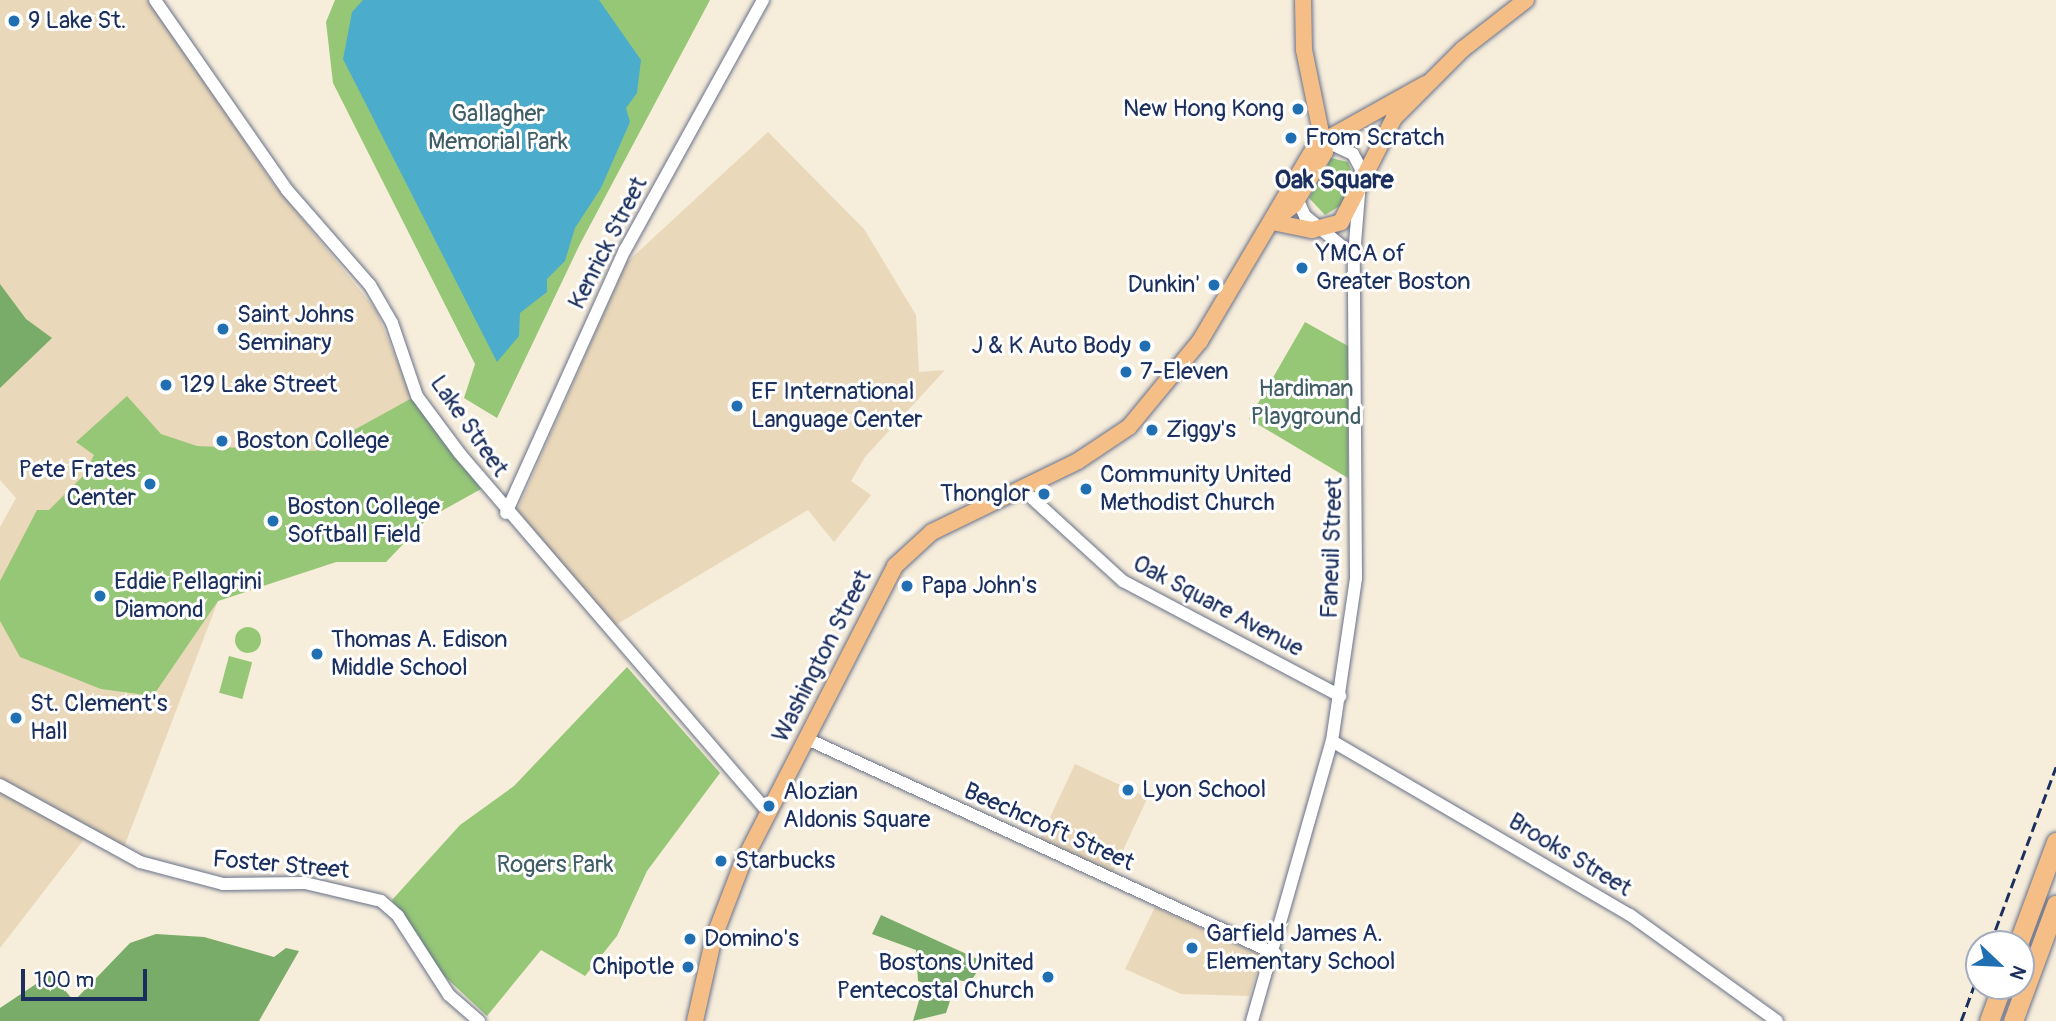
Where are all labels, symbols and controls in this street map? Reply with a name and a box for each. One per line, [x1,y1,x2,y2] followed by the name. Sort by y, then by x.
[28,7,126,35] place label: 9 Lake St.
[6,13,22,29] marker: 9 Lake St.
[1123,95,1284,123] place label: New Hong Kong
[428,100,568,156] park label: Gallagher Memorial Park
[1290,101,1306,117] marker: New Hong Kong
[1305,124,1445,152] place label: From Scratch
[1283,130,1299,146] marker: From Scratch
[1274,165,1394,197] district label: Oak Square
[562,172,654,314] street label: Kenrick Street
[1316,240,1471,296] place label: YMCA of Greater Boston
[1294,260,1310,276] marker: YMCA of Greater Boston
[1127,271,1200,299] place label: Dunkin'
[1206,277,1222,293] marker: Dunkin'
[237,301,354,357] place label: Saint Johns Seminary
[215,321,231,337] marker: Saint Johns Seminary
[971,332,1131,360] place label: J & K Auto Body
[1137,338,1153,354] marker: J & K Auto Body
[1140,358,1229,386] place label: 7-Eleven
[1118,364,1134,380] marker: 7-Eleven
[424,370,514,482] street label: Lake Street
[180,371,337,399] place label: 129 Lake Street
[1251,375,1361,431] park label: Hardiman Playground
[158,377,174,393] marker: 129 Lake Street
[751,378,923,434] place label: EF International Language Center
[729,398,745,414] marker: EF International Language Center
[1166,416,1236,444] place label: Ziggy's
[1144,422,1160,438] marker: Ziggy's
[236,427,389,455] place label: Boston College
[214,433,230,449] marker: Boston College
[19,456,136,512] place label: Pete Frates Center
[1100,461,1292,517] place label: Community United Methodist Church
[142,476,158,492] marker: Pete Frates Center
[1315,477,1349,619] street label: Faneuil Street
[940,480,1030,508] place label: Thonglor
[1078,481,1094,497] marker: Community United Methodist Church
[1036,486,1052,502] marker: Thonglor
[287,493,440,549] place label: Boston College Softball Field
[265,513,281,529] marker: Boston College Softball Field
[1128,549,1308,663] street label: Oak Square Avenue
[766,565,878,747] street label: Washington Street
[114,568,262,624] place label: Eddie Pellagrini Diamond
[921,572,1037,600] place label: Papa John's
[899,578,915,594] marker: Papa John's
[92,588,108,604] marker: Eddie Pellagrini Diamond
[331,626,508,682] place label: Thomas A. Edison Middle School
[309,646,325,662] marker: Thomas A. Edison Middle School
[30,690,167,746] place label: St. Clement's Hall
[8,710,24,726] marker: St. Clement's Hall
[1142,776,1266,804] place label: Lyon School
[959,777,1139,877] street label: Beechcroft Street
[783,778,930,834] place label: Alozian Aldonis Square
[1120,782,1136,798] marker: Lyon School
[761,798,777,814] marker: Alozian Aldonis Square
[1503,807,1637,903] street label: Brooks Street
[211,845,351,885] street label: Foster Street
[735,847,835,875] place label: Starbucks
[496,851,614,879] park label: Rogers Park
[713,853,729,869] marker: Starbucks
[1206,920,1396,976] place label: Garfield James A. Elementary School
[704,925,799,953] place label: Domino's
[1965,930,2035,1000] north arrow
[682,931,698,947] marker: Domino's
[1184,940,1200,956] marker: Garfield James A. Elementary School
[837,949,1034,1005] place label: Bostons United Pentecostal Church
[592,953,674,981] place label: Chipotle
[24,954,150,998] scale bar
[680,959,696,975] marker: Chipotle
[2004,962,2031,983] text: N
[34,967,94,994] text: 100 m
[1040,969,1056,985] marker: Bostons United Pentecostal Church

